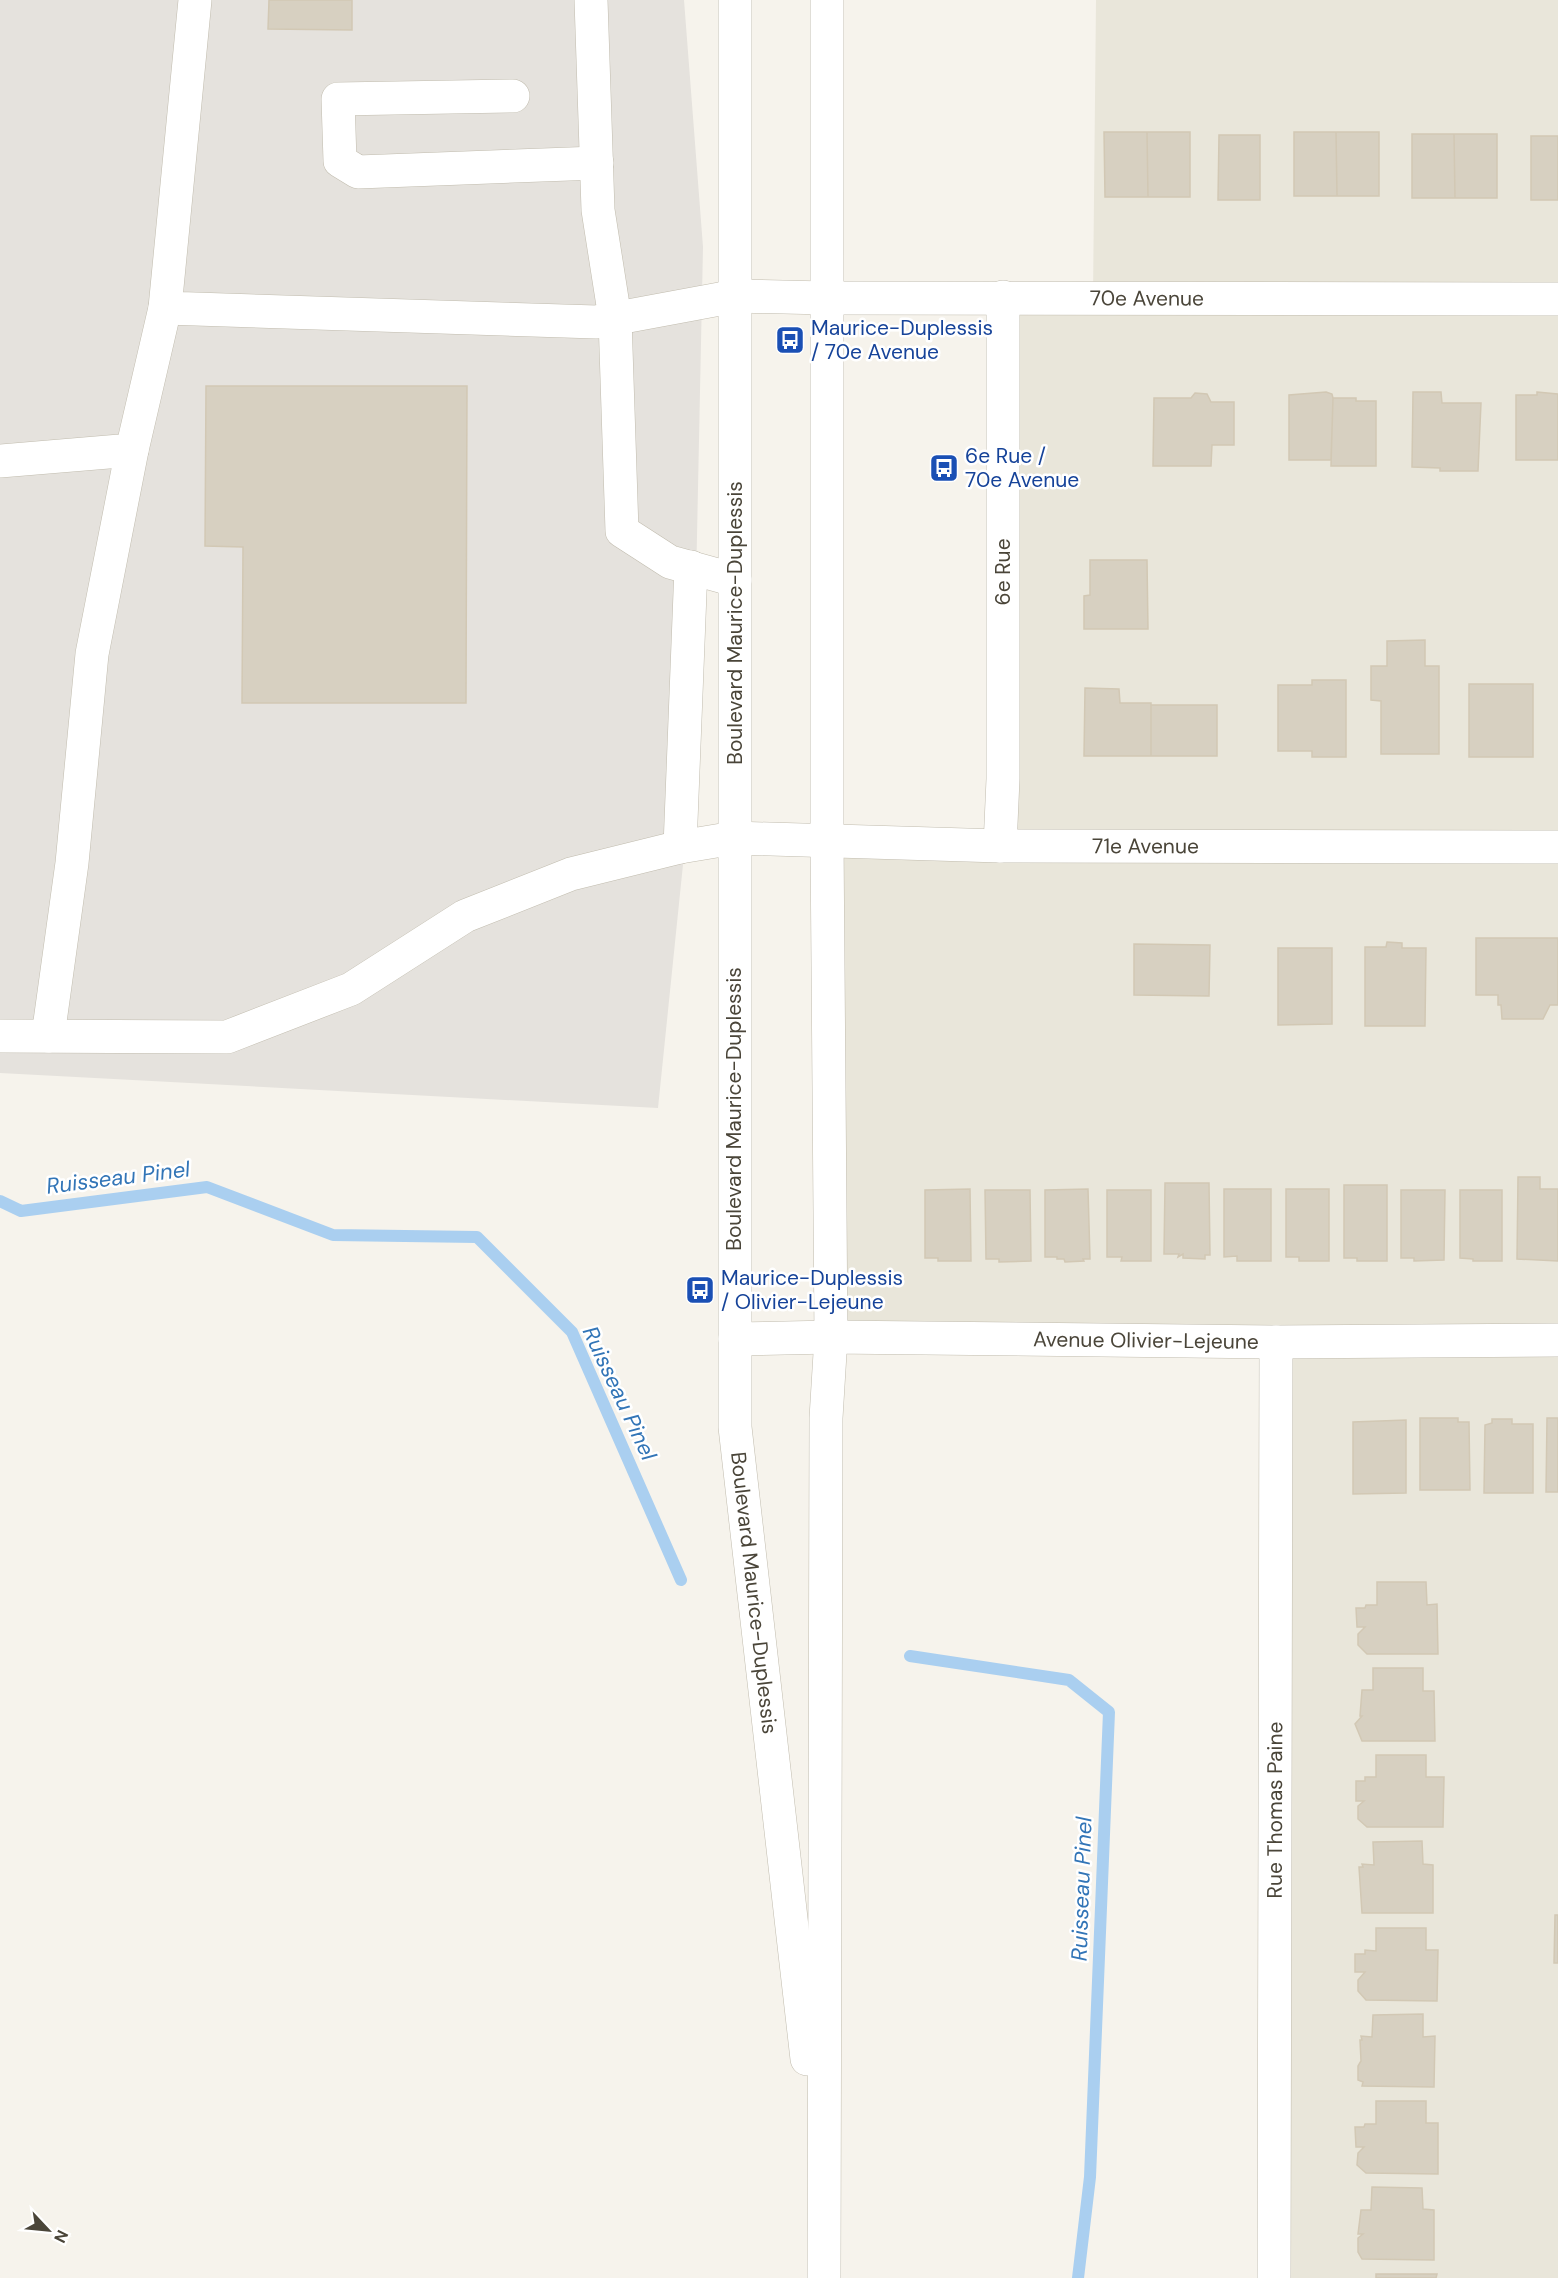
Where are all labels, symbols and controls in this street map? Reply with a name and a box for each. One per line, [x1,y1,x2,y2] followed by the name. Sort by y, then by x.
[1090,284,1204,313] street label: 70e Avenue
[811,314,993,366] place label: Maurice-Duplessis / 70e Avenue
[774,324,806,356] bus stop icon: Maurice-Duplessis / 70e Avenue
[965,442,1079,494] place label: 6e Rue / 70e Avenue
[928,452,960,484] bus stop icon: 6e Rue / 70e Avenue
[721,481,749,765] street label: Boulevard Maurice-Duplessis
[989,538,1017,606] street label: 6e Rue
[1092,832,1199,860] street label: 71e Avenue
[720,967,748,1251] street label: Boulevard Maurice-Duplessis
[45,1154,193,1201] water label: Ruisseau Pinel
[721,1264,903,1316] place label: Maurice-Duplessis / Olivier-Lejeune
[684,1274,716,1306] bus stop icon: Maurice-Duplessis / Olivier-Lejeune
[576,1322,664,1466] water label: Ruisseau Pinel
[1033,1325,1259,1356] street label: Avenue Olivier-Lejeune
[724,1450,784,1735] street label: Boulevard Maurice-Duplessis
[1261,1721,1289,1898] street label: Rue Thomas Paine
[1064,1815,1099,1962] water label: Ruisseau Pinel
[18,2200,78,2260] north arrow
[49,2227,73,2246] text: N

